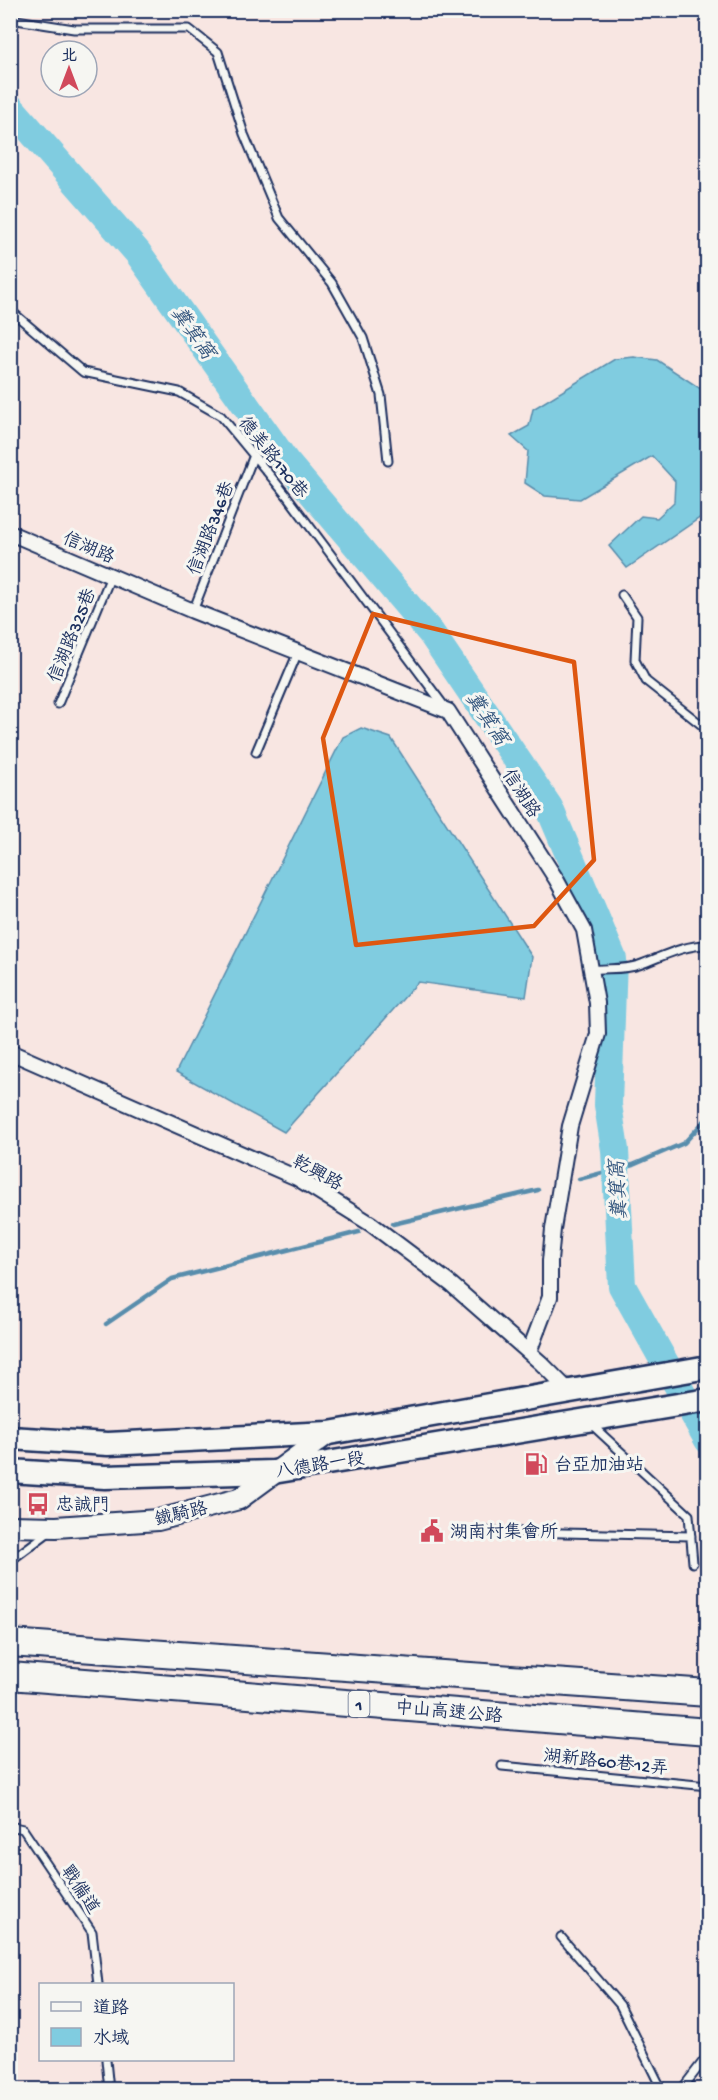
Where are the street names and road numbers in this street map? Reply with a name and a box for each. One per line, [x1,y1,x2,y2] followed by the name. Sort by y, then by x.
[233,413,312,504] street label: 德美路170巷
[184,479,240,579] street label: 信湖路346巷
[59,528,117,570] street label: 信湖路
[44,585,102,686] street label: 信湖路325巷
[496,765,544,823] street label: 信湖路
[288,1151,346,1196] street label: 乾興路
[274,1448,366,1484] street label: 八德路一段
[153,1498,210,1532] street label: 鐵騎路
[348,1691,370,1717] road number: 1
[394,1697,504,1729] street label: 中山高速公路
[542,1745,669,1780] street label: 湖新路60巷12弄
[55,1862,104,1919] street label: 戰備道

